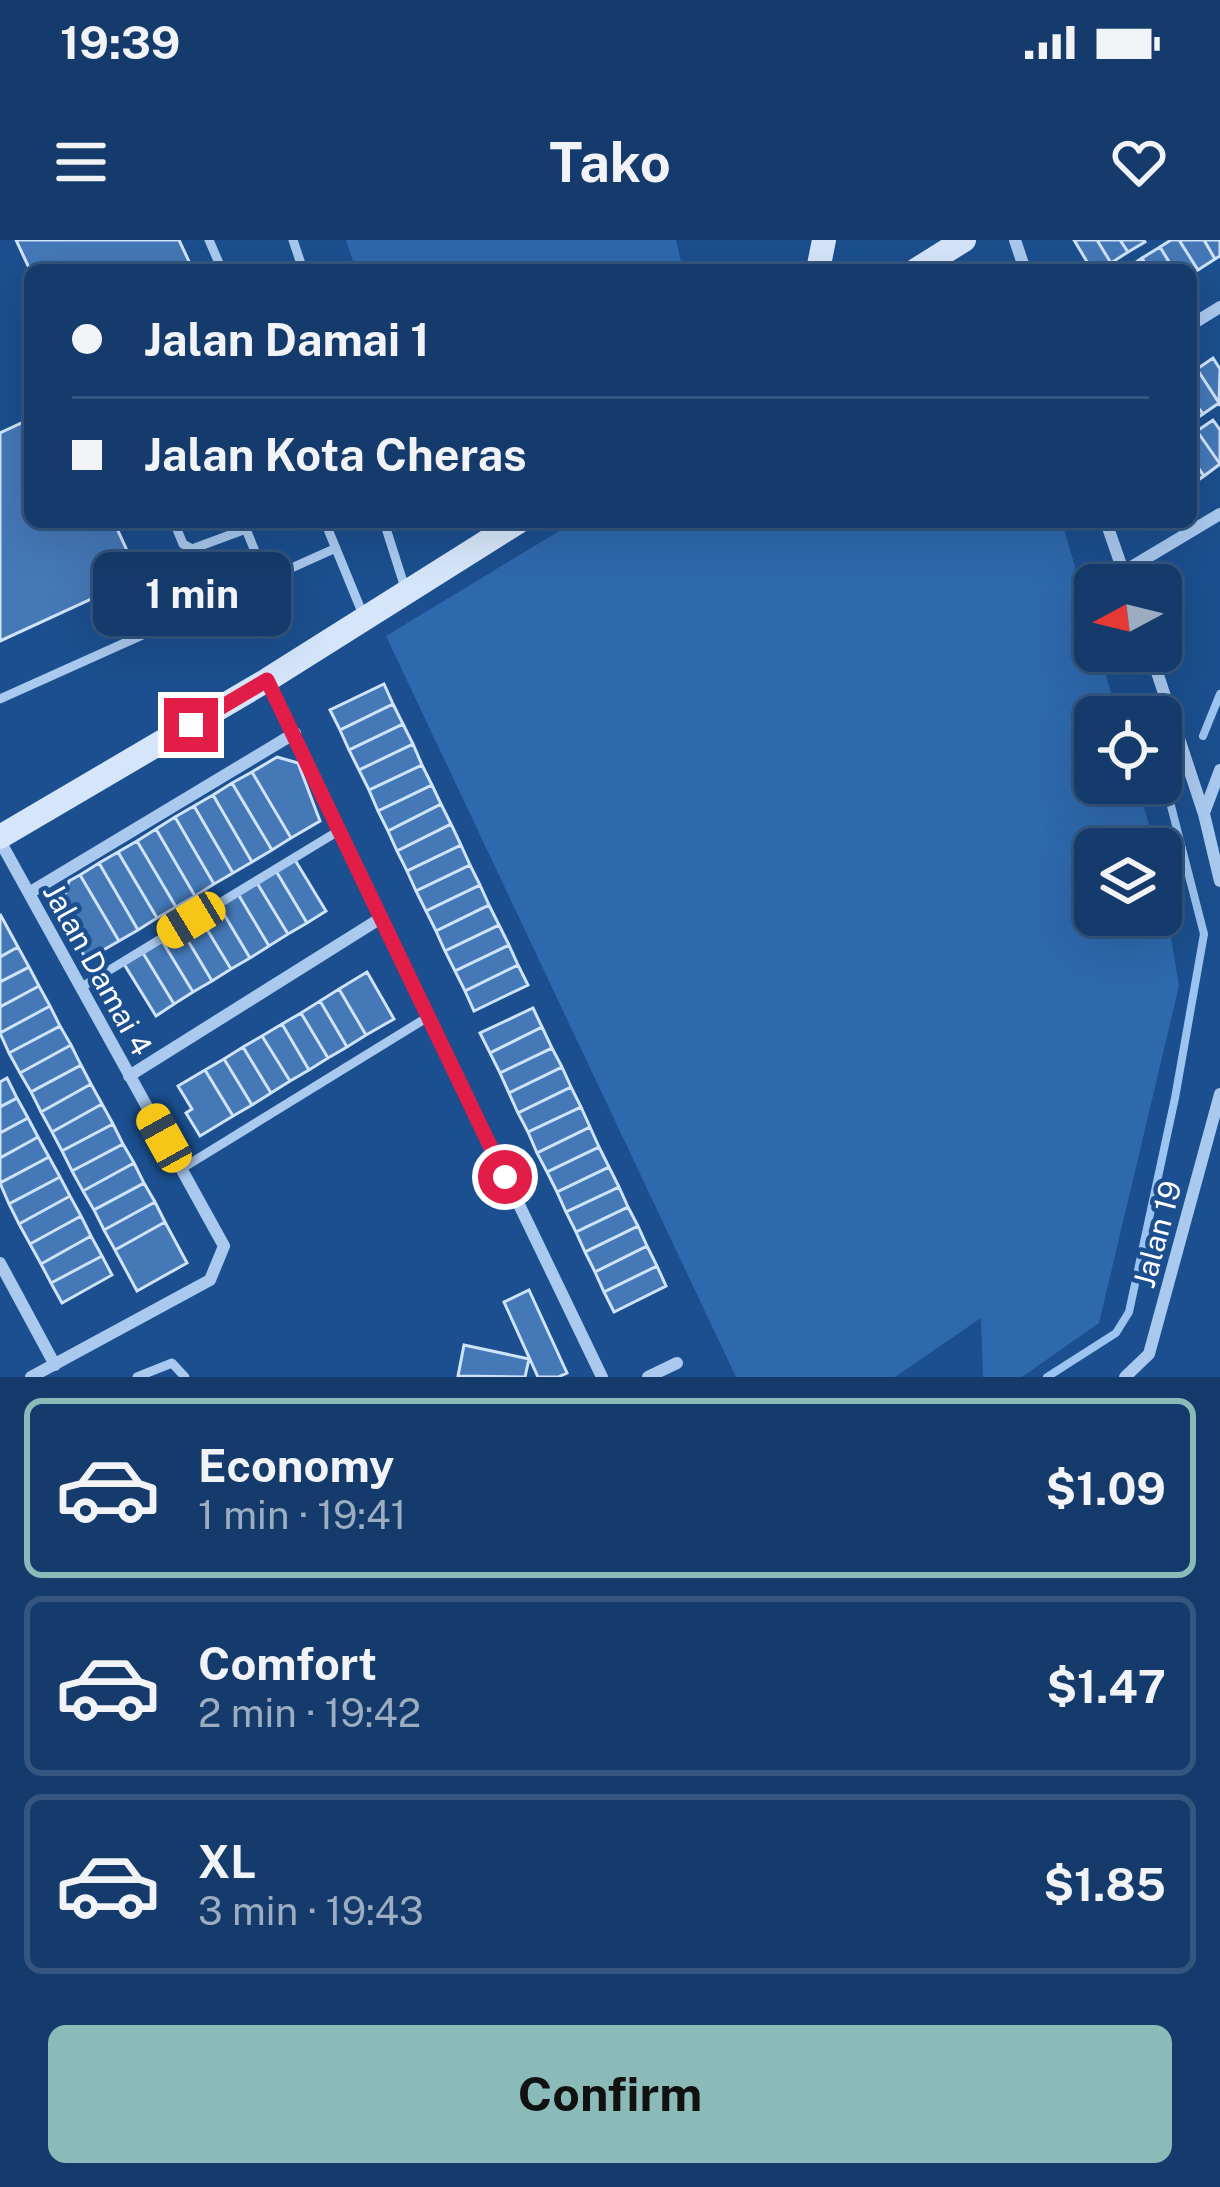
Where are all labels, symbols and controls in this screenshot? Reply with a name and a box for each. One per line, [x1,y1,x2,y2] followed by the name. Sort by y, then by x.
[60,16,180,69] text: 19:39
[48,129,114,195] icon: menu
[1106,129,1172,195] icon: heart
[549,131,671,194] text: Tako
[144,313,429,366] text: Jalan Damai 1
[144,428,527,481] text: Jalan Kota Cheras
[92,551,290,635] callout: 1 min
[1074,564,1182,672] north arrow
[1074,564,1182,936] map controls
[145,571,239,617] text: 1 min
[1074,696,1182,804] button: locate
[164,698,218,752] route end
[1074,828,1182,936] button: layers
[36,876,160,1062] street label: Jalan Damai 4
[151,886,231,954] car
[131,1098,197,1178] car
[478,1150,532,1204] route start
[1125,1177,1189,1291] street label: Jalan 19
[54,1434,162,1542] icon: car
[198,1439,394,1492] text: Economy
[1045,1462,1166,1515] text: $1.09
[198,1492,406,1538] text: 1 min · 19:41
[54,1632,162,1740] icon: car
[198,1637,377,1690] text: Comfort
[1046,1660,1166,1713] text: $1.47
[198,1690,421,1736] text: 2 min · 19:42
[54,1830,162,1938] icon: car
[198,1835,256,1888] text: XL
[1043,1858,1166,1911] text: $1.85
[198,1888,424,1934] text: 3 min · 19:43
[48,2025,1172,2163] button: Confirm

